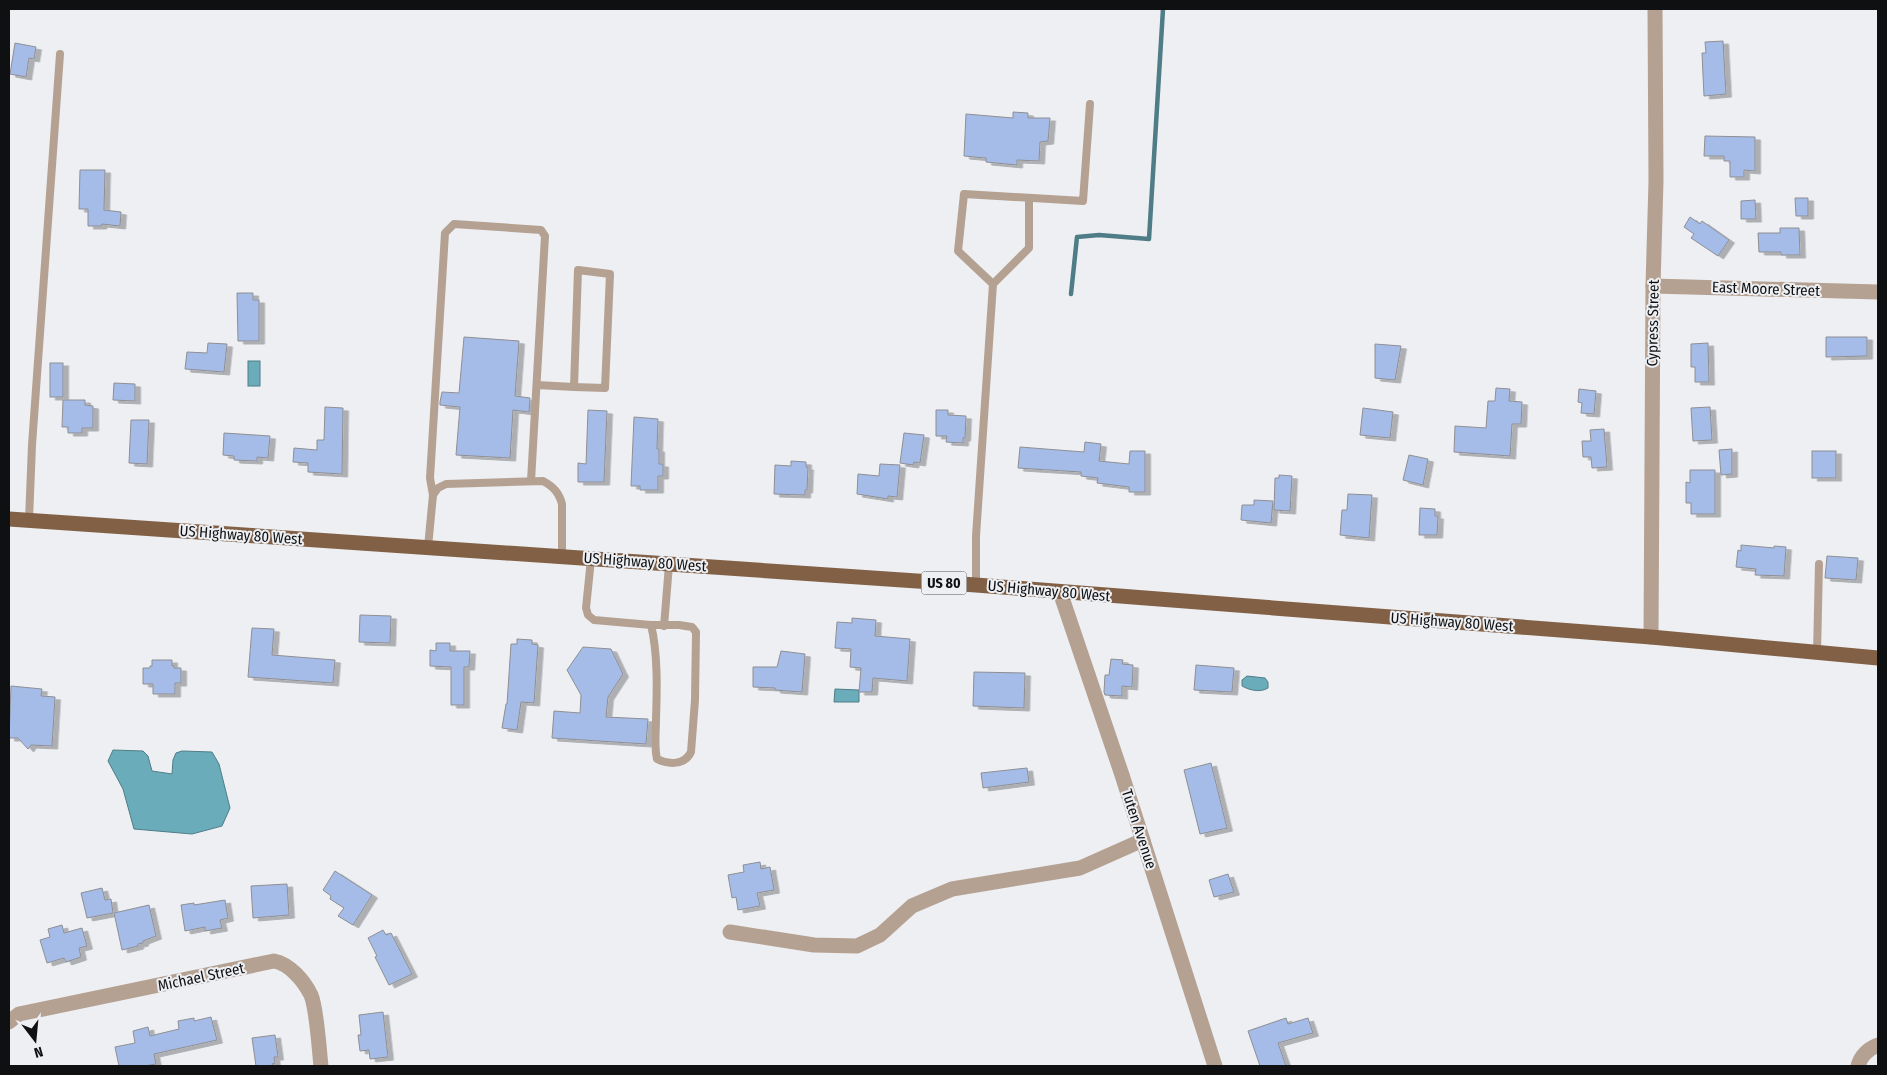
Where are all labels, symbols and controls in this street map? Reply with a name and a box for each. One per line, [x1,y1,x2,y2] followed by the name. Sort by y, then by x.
[1712,278,1820,300] street label: East Moore Street
[1643,279,1663,367] street label: Cypress Street
[179,522,303,548] street label: US Highway 80 West
[583,549,707,575] street label: US Highway 80 West
[922,572,966,594] road number: US 80
[987,577,1111,605] street label: US Highway 80 West
[1390,609,1514,635] street label: US Highway 80 West
[1118,787,1160,871] street label: Tuten Avenue
[156,959,246,995] street label: Michael Street
[10,1015,60,1065] north arrow
[32,1043,45,1061] text: N

